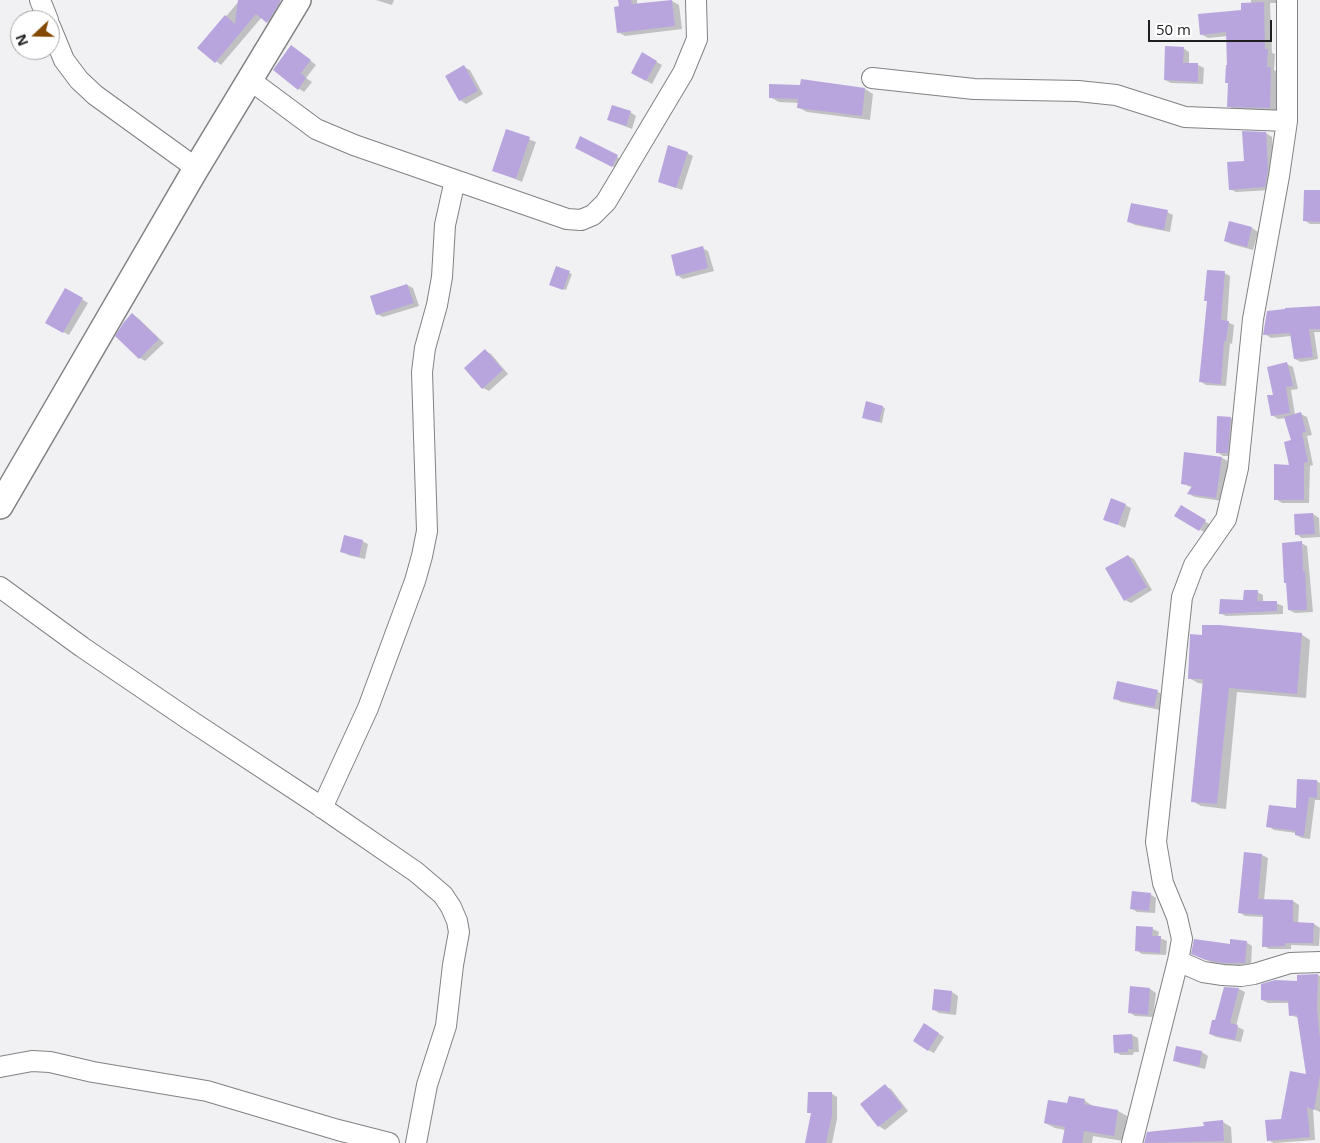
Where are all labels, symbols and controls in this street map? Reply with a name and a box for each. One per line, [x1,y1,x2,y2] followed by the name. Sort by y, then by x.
[10,10,60,60] north arrow
[1150,10,1274,42] scale bar
[1156,19,1191,39] text: 50 m
[11,31,32,49] text: N

